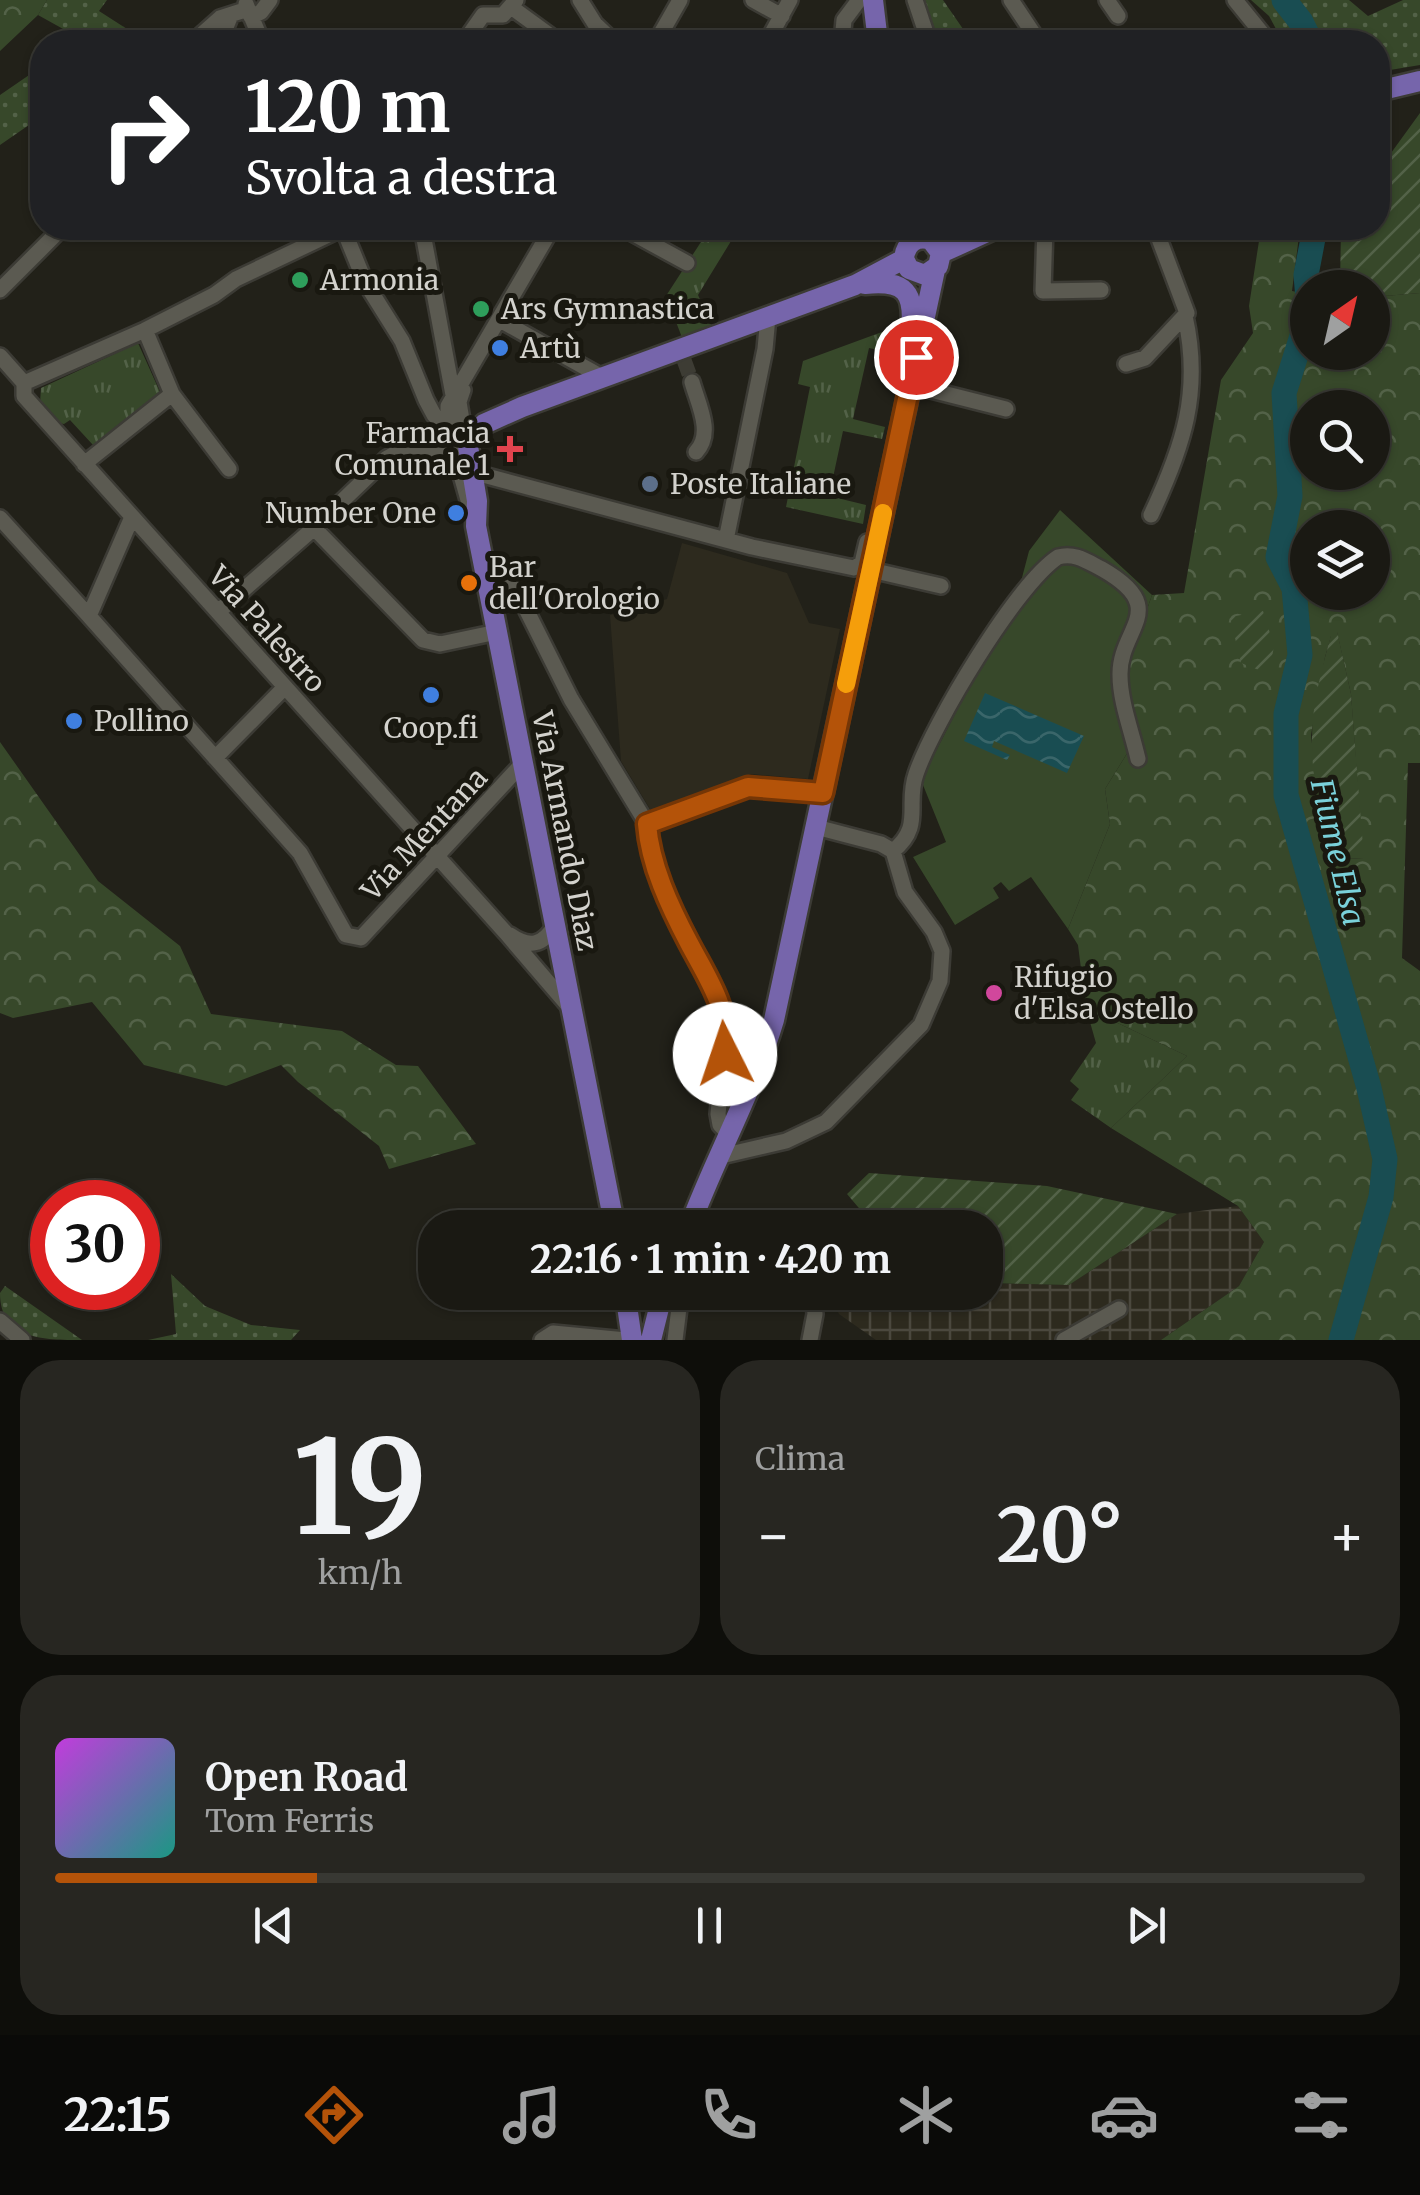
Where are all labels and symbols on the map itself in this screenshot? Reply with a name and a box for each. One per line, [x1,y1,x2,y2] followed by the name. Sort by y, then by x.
[319,262,439,298] place label: Armonia
[289,269,311,291] marker: Armonia
[1290,270,1390,370] north arrow
[500,291,714,327] place label: Ars Gymnastica
[470,298,492,320] marker: Ars Gymnastica
[874,315,959,400] pin
[519,330,581,366] place label: Artù
[489,337,511,359] marker: Artù
[335,415,490,483] place label: Farmacia Comunale 1
[499,438,521,460] marker: Farmacia Comunale 1
[670,466,851,502] place label: Poste Italiane
[639,473,661,495] marker: Poste Italiane
[265,495,436,531] place label: Number One
[445,502,467,524] marker: Number One
[489,549,660,617] place label: Bar dell'Orologio
[200,557,333,700] street label: Via Palestro
[458,572,480,594] marker: Bar dell'Orologio
[420,684,442,706] marker: Coop.fi
[94,703,189,739] place label: Pollino
[524,707,606,954] street label: Via Armando Diaz
[63,710,85,732] marker: Pollino
[384,710,478,746] place label: Coop.fi
[353,760,495,909] street label: Via Mentana
[1302,774,1373,929] water label: Fiume Elsa
[1014,959,1194,1027] place label: Rifugio d'Elsa Ostello
[983,982,1005,1004] marker: Rifugio d'Elsa Ostello
[673,1002,777,1106] position arrow
[30,1180,160,1310] speed limit sign: 30

